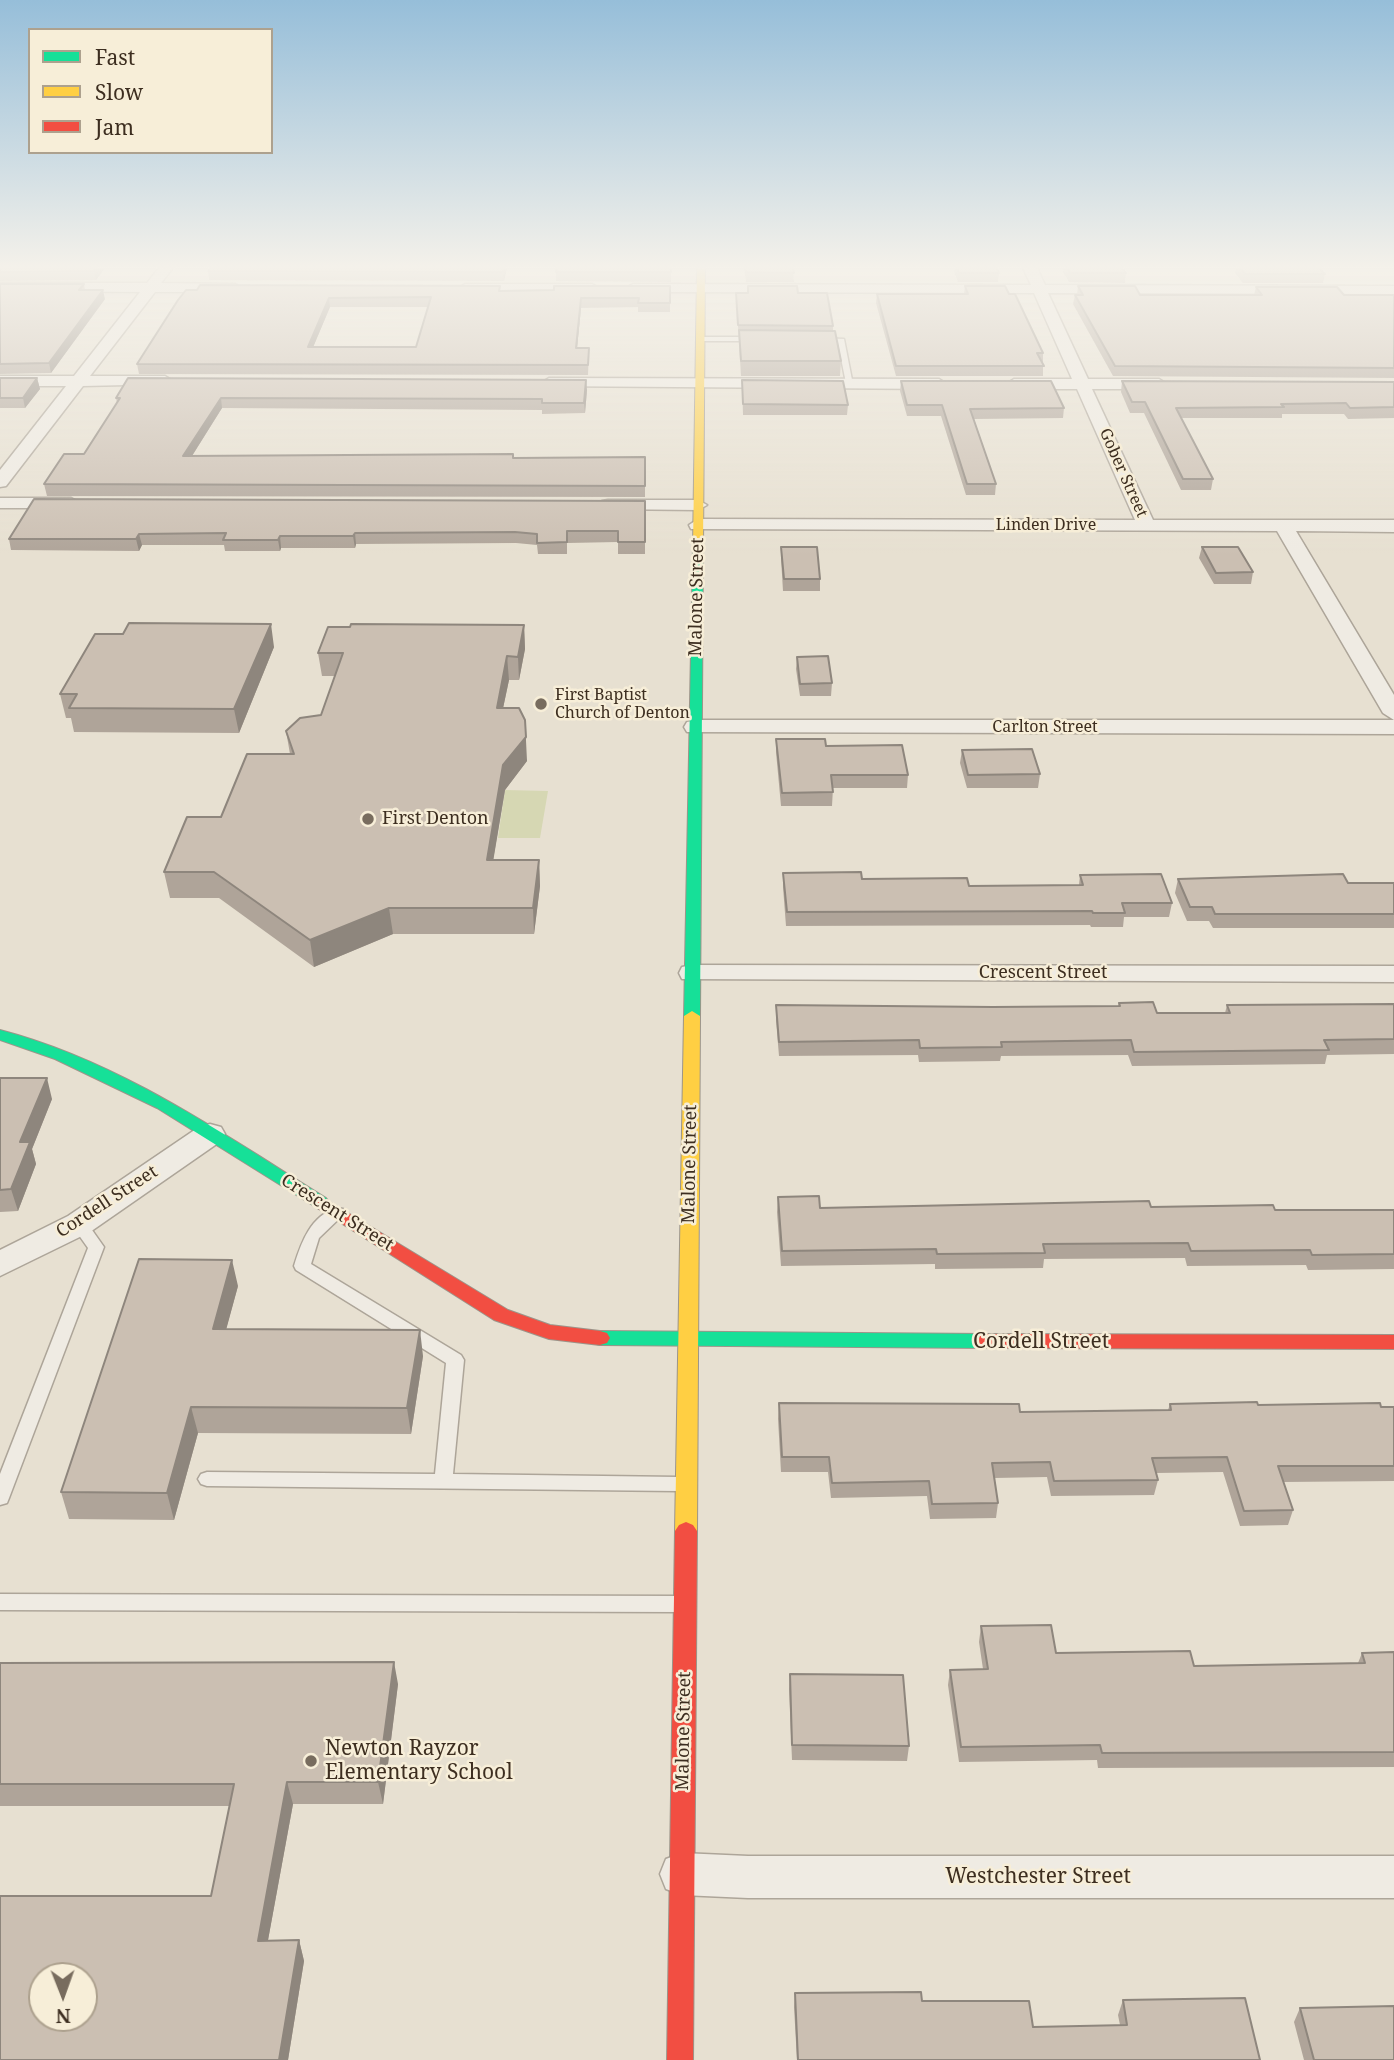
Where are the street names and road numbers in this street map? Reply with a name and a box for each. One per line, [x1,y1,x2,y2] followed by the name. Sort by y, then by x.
[1095,426,1151,520] street label: Gober Street
[996,515,1096,535] street label: Linden Drive
[685,537,709,657] street label: Malone Street
[992,717,1098,737] street label: Carlton Street
[979,962,1107,984] street label: Crescent Street
[678,1104,702,1224] street label: Malone Street
[52,1161,162,1243] street label: Cordell Street
[277,1170,397,1256] street label: Crescent Street
[973,1329,1109,1355] street label: Cordell Street
[672,1671,696,1791] street label: Malone Street
[945,1864,1131,1890] street label: Westchester Street

